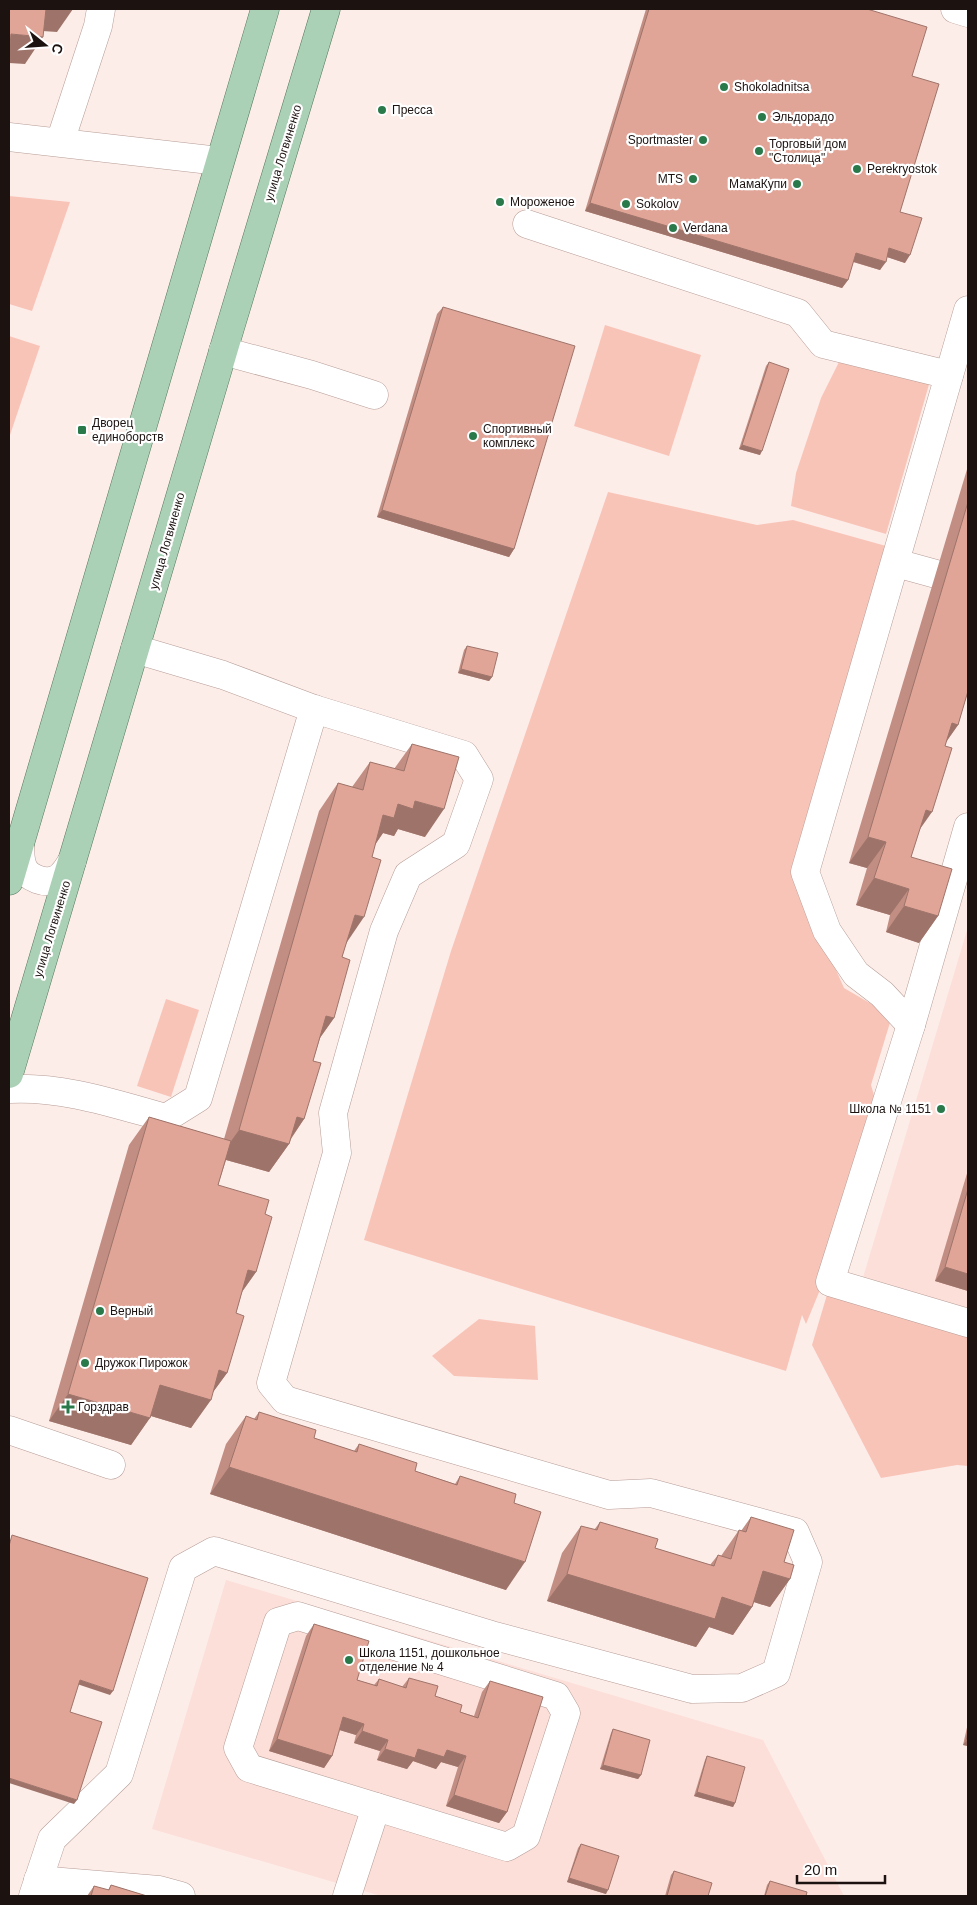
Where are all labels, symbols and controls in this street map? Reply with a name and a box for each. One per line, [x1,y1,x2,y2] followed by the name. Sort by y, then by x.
[20,20,70,70] north arrow
[48,42,67,56] text: С
[734,80,810,94] place label: Shokoladnitsa
[718,81,730,93] marker: Shokoladnitsa
[262,103,304,203] street label: улица Логвиненко
[392,103,433,117] place label: Пресса
[376,104,388,116] marker: Пресса
[772,110,835,124] place label: Эльдорадо
[756,111,768,123] marker: Эльдорадо
[628,133,693,147] place label: Sportmaster
[697,134,709,146] marker: Sportmaster
[769,137,847,165] place label: Торговый дом "Столица"
[753,145,765,157] marker: Торговый дом "Столица"
[867,162,938,176] place label: Perekryostok
[851,163,863,175] marker: Perekryostok
[658,172,683,186] place label: MTS
[687,173,699,185] marker: MTS
[729,177,787,191] place label: МамаКупи
[791,178,803,190] marker: МамаКупи
[510,195,575,209] place label: Мороженое
[494,196,506,208] marker: Мороженое
[636,197,679,211] place label: Sokolov
[620,198,632,210] marker: Sokolov
[683,221,728,235] place label: Verdana
[667,222,679,234] marker: Verdana
[92,416,164,444] place label: Дворец единоборств
[483,422,552,450] place label: Спортивный комплекс
[76,424,88,436] marker: Дворец единоборств
[467,430,479,442] marker: Спортивный комплекс
[146,491,188,591] street label: улица Логвиненко
[31,879,73,979] street label: улица Логвиненко
[849,1102,931,1116] place label: Школа № 1151
[935,1103,947,1115] marker: Школа № 1151
[110,1304,153,1318] place label: Верный
[94,1305,106,1317] marker: Верный
[95,1356,188,1370] place label: Дружок Пирожок
[79,1357,91,1369] marker: Дружок Пирожок
[78,1400,129,1414] place label: Горздрав
[62,1401,74,1413] marker: Горздрав
[359,1646,500,1674] place label: Школа 1151, дошкольное отделение № 4
[343,1654,355,1666] marker: Школа 1151, дошкольное отделение № 4
[797,1852,884,1884] scale bar
[804,1861,837,1878] text: 20 m

